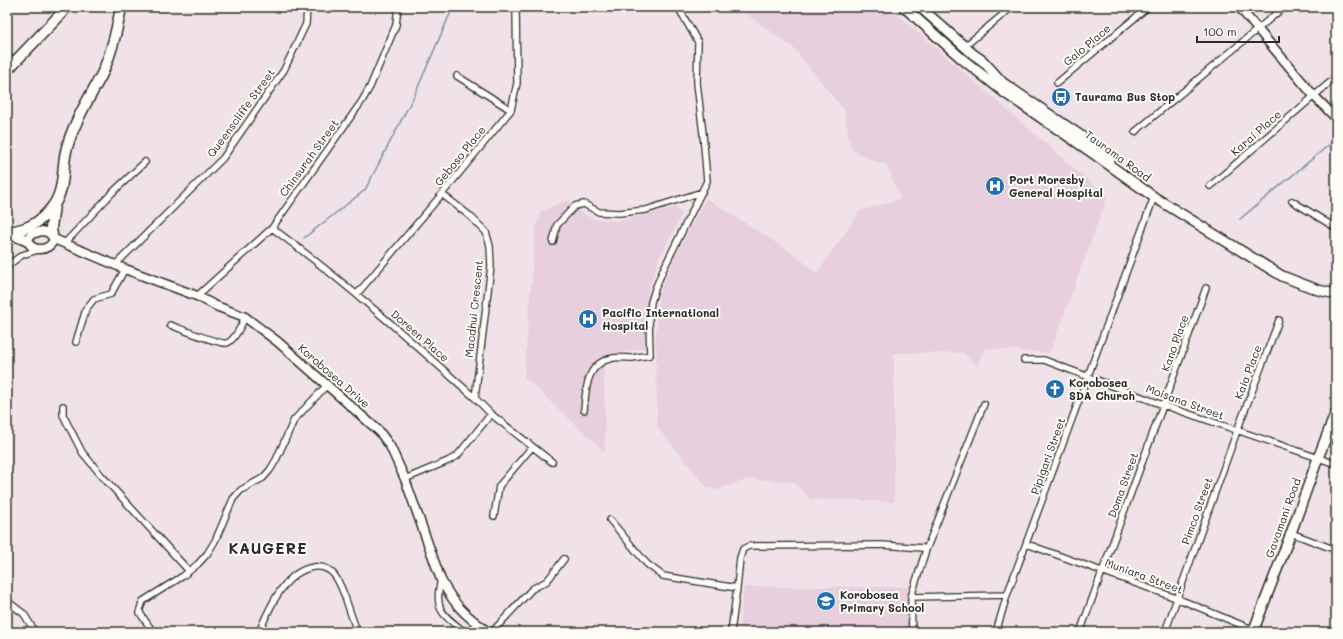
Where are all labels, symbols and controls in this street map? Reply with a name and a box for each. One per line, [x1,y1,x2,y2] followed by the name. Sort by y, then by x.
[1197,18,1279,44] scale bar
[1060,20,1114,69] street label: Galo Place
[1203,23,1237,39] text: 100 m
[203,65,278,160] street label: Queenscliffe Street
[1050,86,1072,108] bus stop icon: Taurama Bus Stop
[1075,89,1175,104] place label: Taurama Bus Stop
[1227,106,1284,159] street label: Karai Place
[275,116,342,199] street label: Chinsurah Street
[431,122,489,189] street label: Geboso Place
[1082,127,1154,185] street label: Taurama Road
[1009,172,1103,200] place label: Port Moresby General Hospital
[984,175,1006,197] hospital icon: Port Moresby General Hospital
[461,259,486,358] street label: Macdhui Crescent
[602,305,719,333] place label: Pacific International Hospital
[388,306,453,365] street label: Doreen Place
[577,308,599,330] hospital icon: Pacific International Hospital
[1157,312,1192,373] street label: Kano Place
[295,340,373,411] street label: Korobosea Drive
[1230,342,1265,401] street label: Kaia Place
[1069,375,1135,403] place label: Korobosea SDA Church
[1044,378,1066,400] church icon: Korobosea SDA Church
[1144,380,1227,423] street label: Moisana Street
[1027,415,1068,496] street label: Pipigari Street
[1104,450,1141,519] street label: Doma Street
[1177,475,1216,546] street label: Pimco Street
[1261,476,1304,560] street label: Gavamani Road
[228,538,308,558] district label: KAUGERE
[1103,554,1185,597] street label: Muniara Street
[840,587,924,615] place label: Korobosea Primary School
[815,590,837,612] school or university icon: Korobosea Primary School

